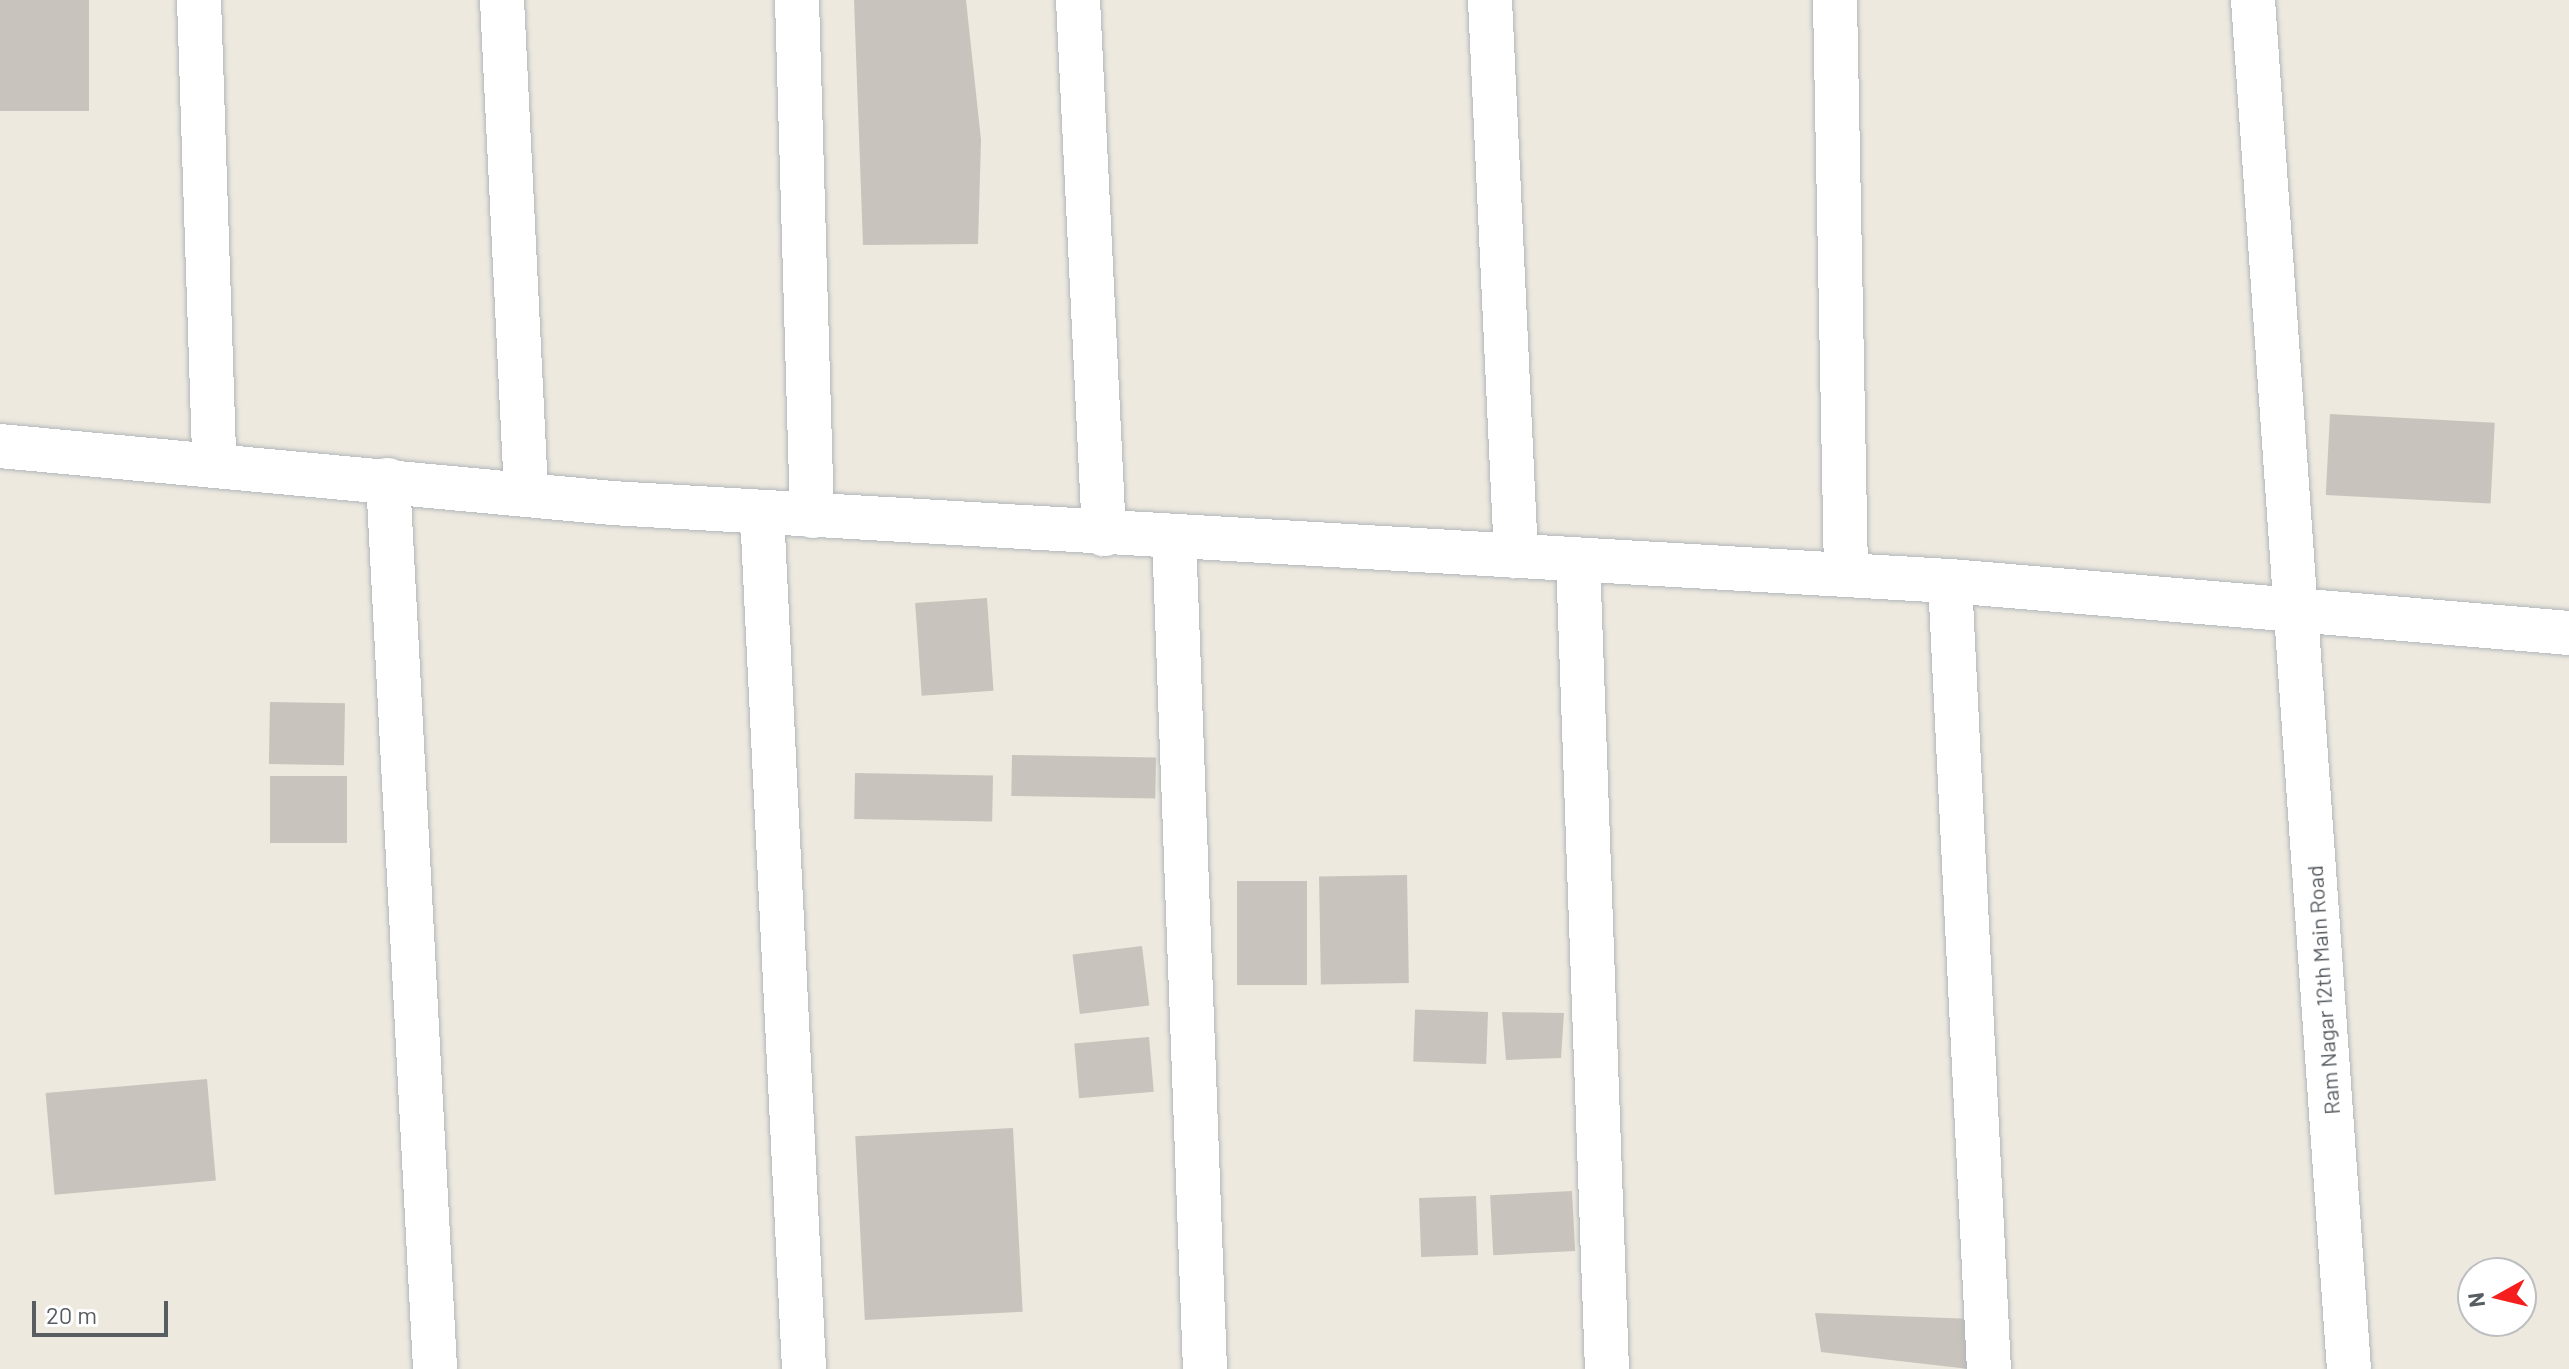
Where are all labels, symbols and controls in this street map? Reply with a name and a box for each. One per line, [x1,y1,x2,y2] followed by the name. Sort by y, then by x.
[2301,864,2345,1116] street label: Ram Nagar 12th Main Road
[2457,1257,2537,1337] north arrow
[36,1285,172,1335] scale bar
[2461,1291,2489,1309] text: N
[46,1300,97,1329] text: 20 m

